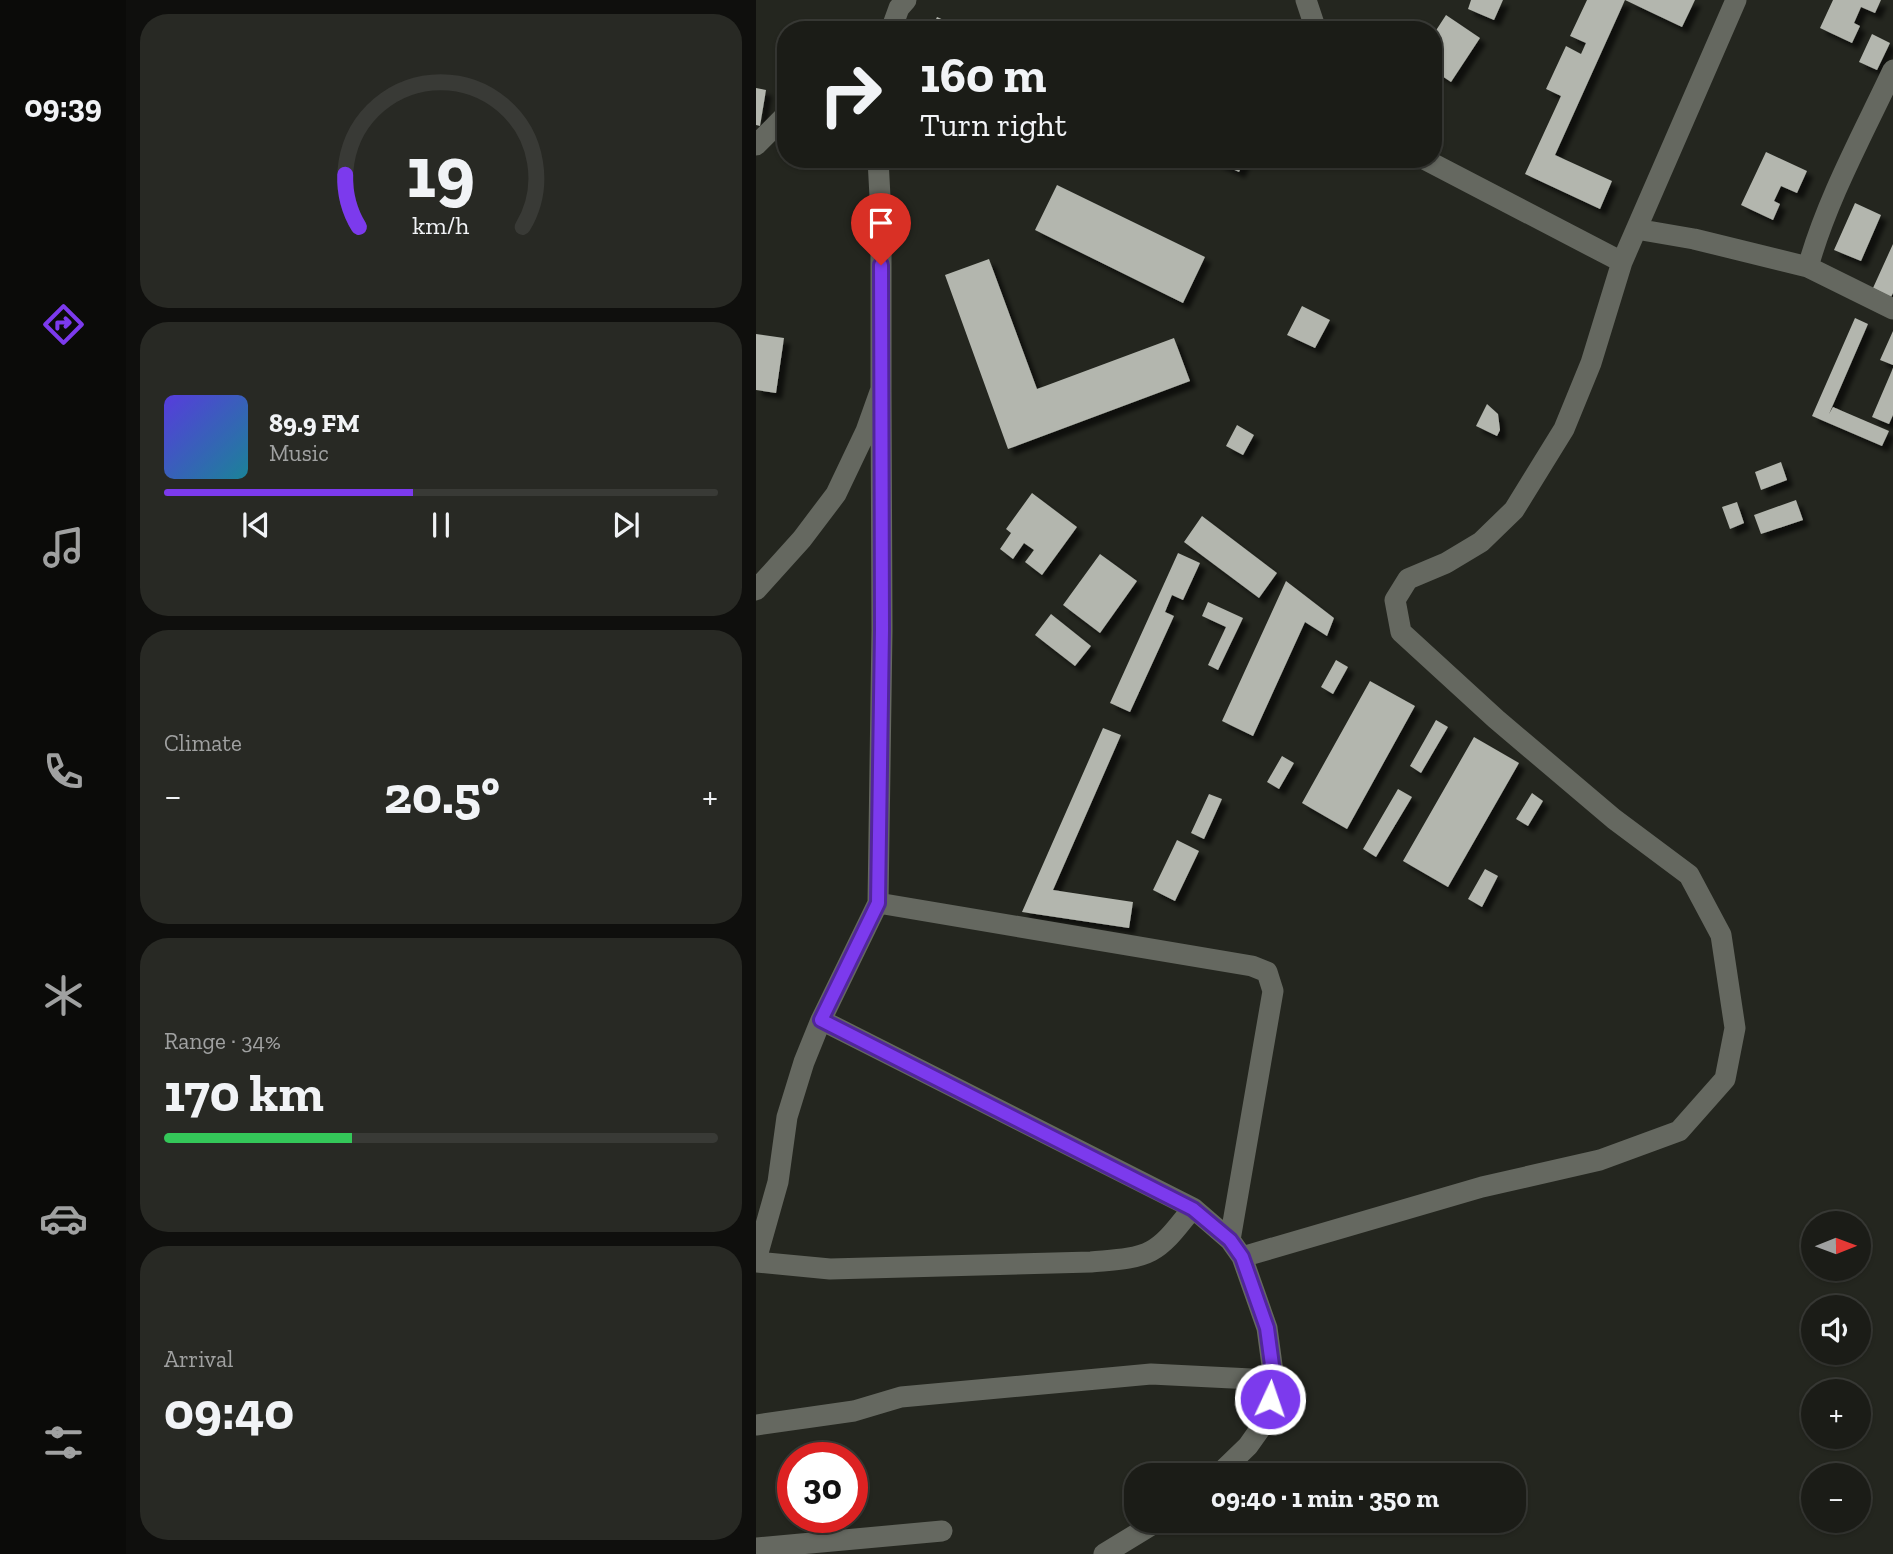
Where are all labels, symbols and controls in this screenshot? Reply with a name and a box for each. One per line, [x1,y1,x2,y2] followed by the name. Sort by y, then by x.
[920,46,1046,105] text: 160 m
[805,49,896,140] icon: right
[24,87,102,125] text: 09:39
[920,106,1067,144] text: Turn right
[407,128,475,216] text: 19
[851,193,911,265] pin
[862,204,900,242] icon: arrive
[412,210,470,240] text: km/h
[39,300,88,349] icon: directions
[269,407,360,439] text: 89.9 FM
[269,439,329,467] text: Music
[237,506,275,544] icon: previous
[422,506,460,544] icon: pause
[607,506,645,544] icon: next
[39,523,88,572] icon: music
[164,729,242,757] text: Climate
[39,747,88,796] icon: phone
[384,764,500,826] text: 20.5°
[164,773,182,819] text: −
[702,773,718,819] text: +
[39,971,88,1020] icon: climate
[164,1027,281,1055] text: Range · 34%
[164,1062,324,1124] text: 170 km
[39,1194,88,1243] icon: car
[1801,1211,1871,1281] north arrow
[1801,1211,1871,1533] map controls
[1801,1295,1871,1365] button: sound
[164,1345,233,1373] text: Arrival
[1233,1362,1307,1436] position arrow
[1801,1379,1871,1449] button: +
[164,1380,294,1442] text: 09:40
[39,1418,88,1467] icon: filters
[777,1442,868,1533] speed limit sign: 30
[1801,1463,1871,1533] button: −
[1211,1482,1439,1514] text: 09:40 · 1 min · 350 m

